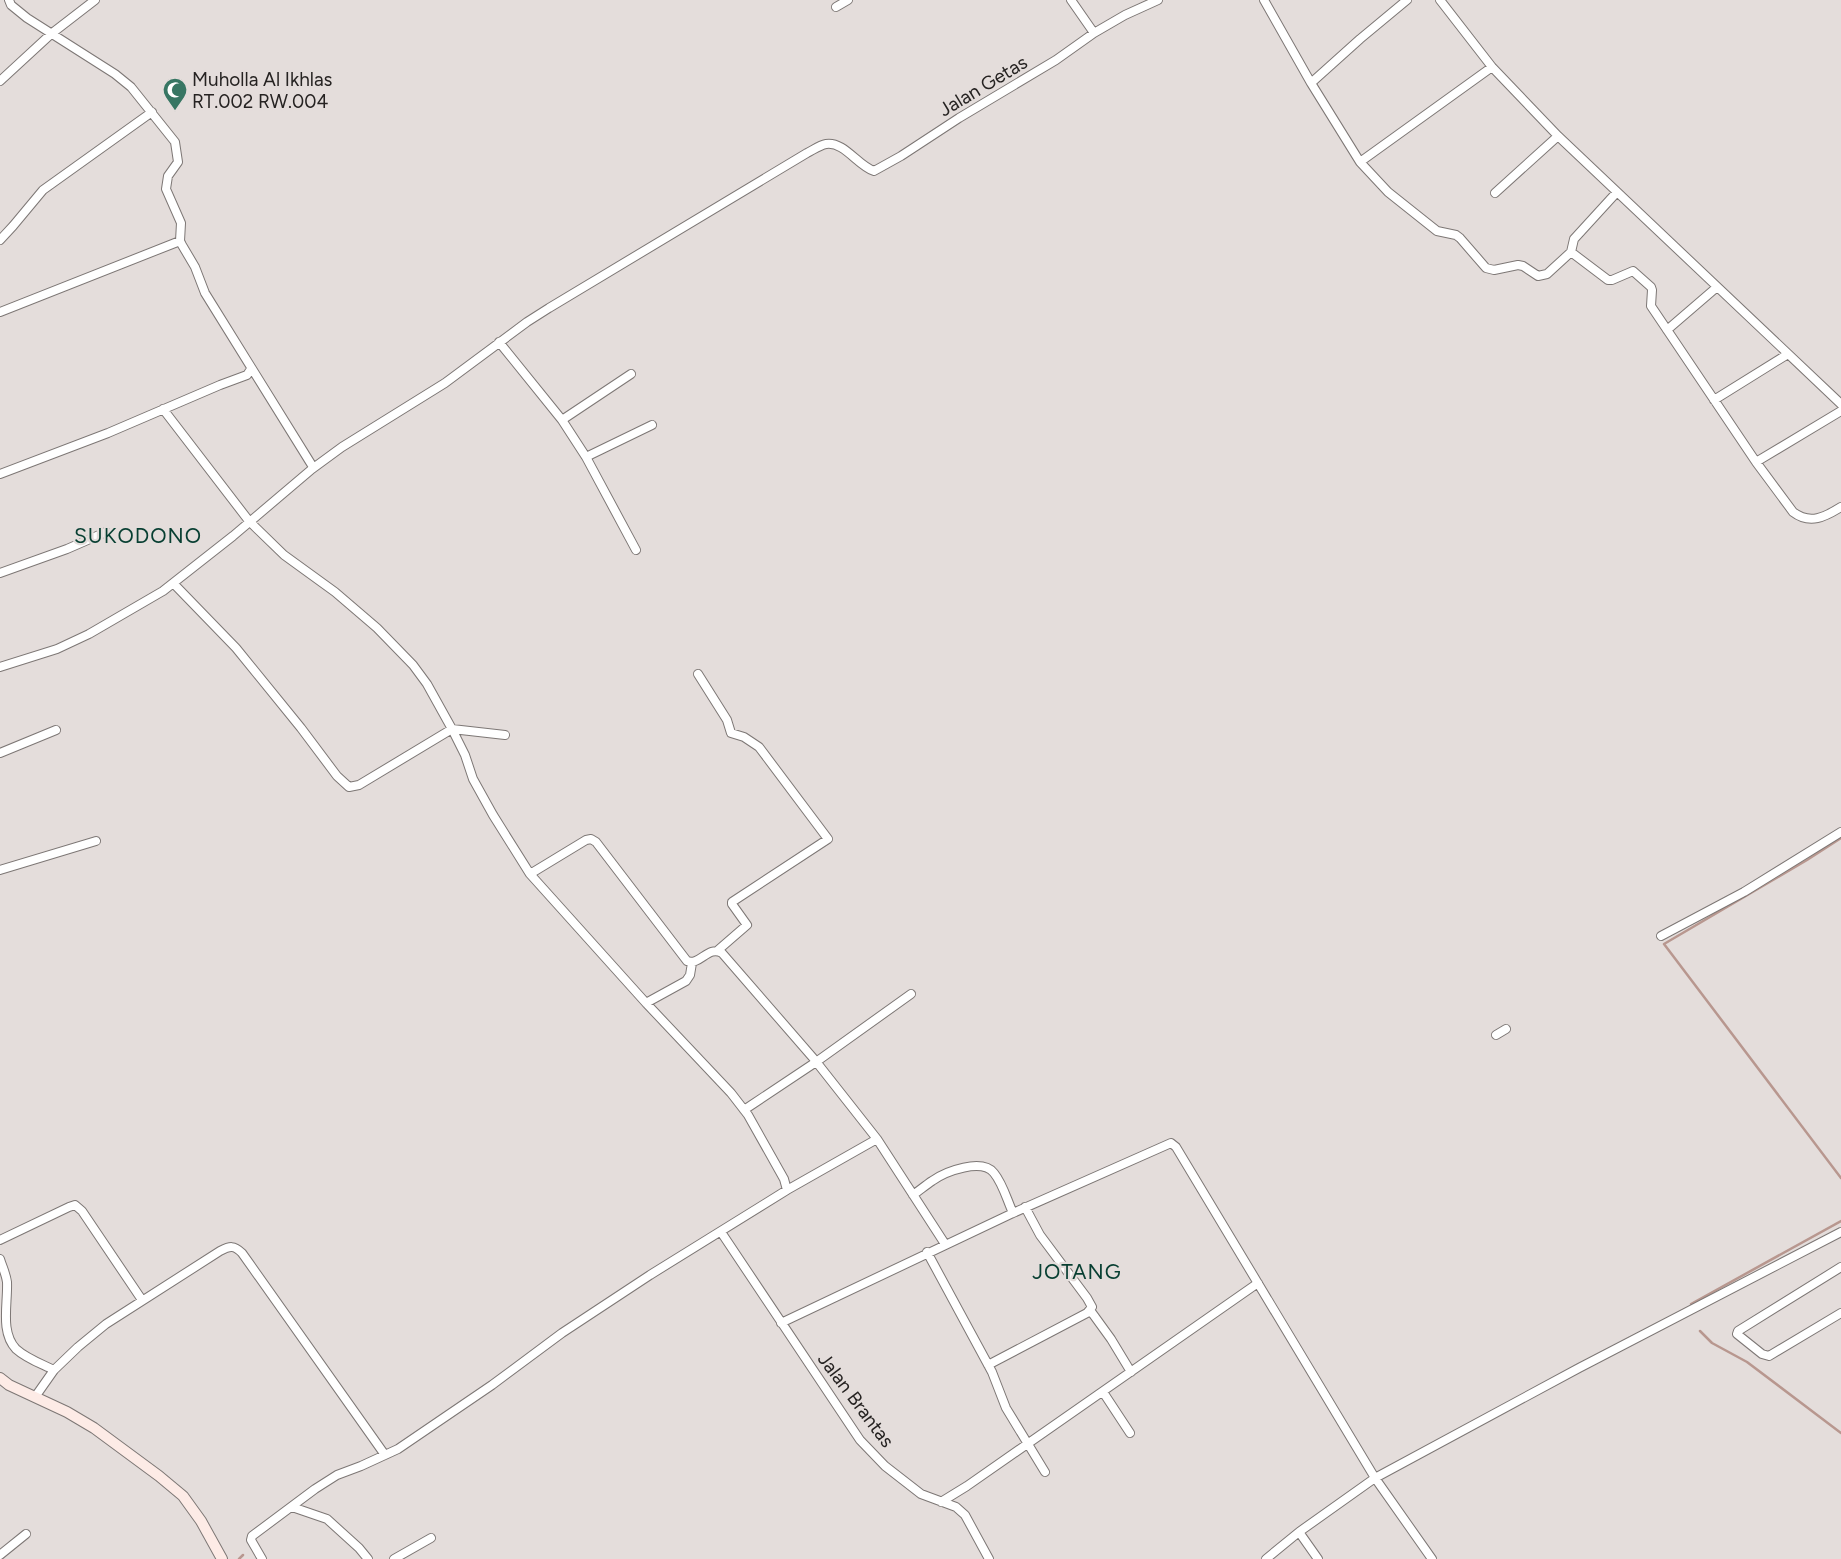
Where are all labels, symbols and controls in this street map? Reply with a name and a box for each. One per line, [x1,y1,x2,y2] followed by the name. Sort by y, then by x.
[935,51,1032,121] street label: Jalan Getas
[192,68,333,113] place label: Muholla Al Ikhlas RT.002 RW.004
[162,77,188,111] mosque icon: Muholla Al Ikhlas RT.002 RW.004
[74,523,202,548] district label: SUKODONO
[1032,1259,1122,1284] district label: JOTANG
[813,1348,899,1452] street label: Jalan Brantas

